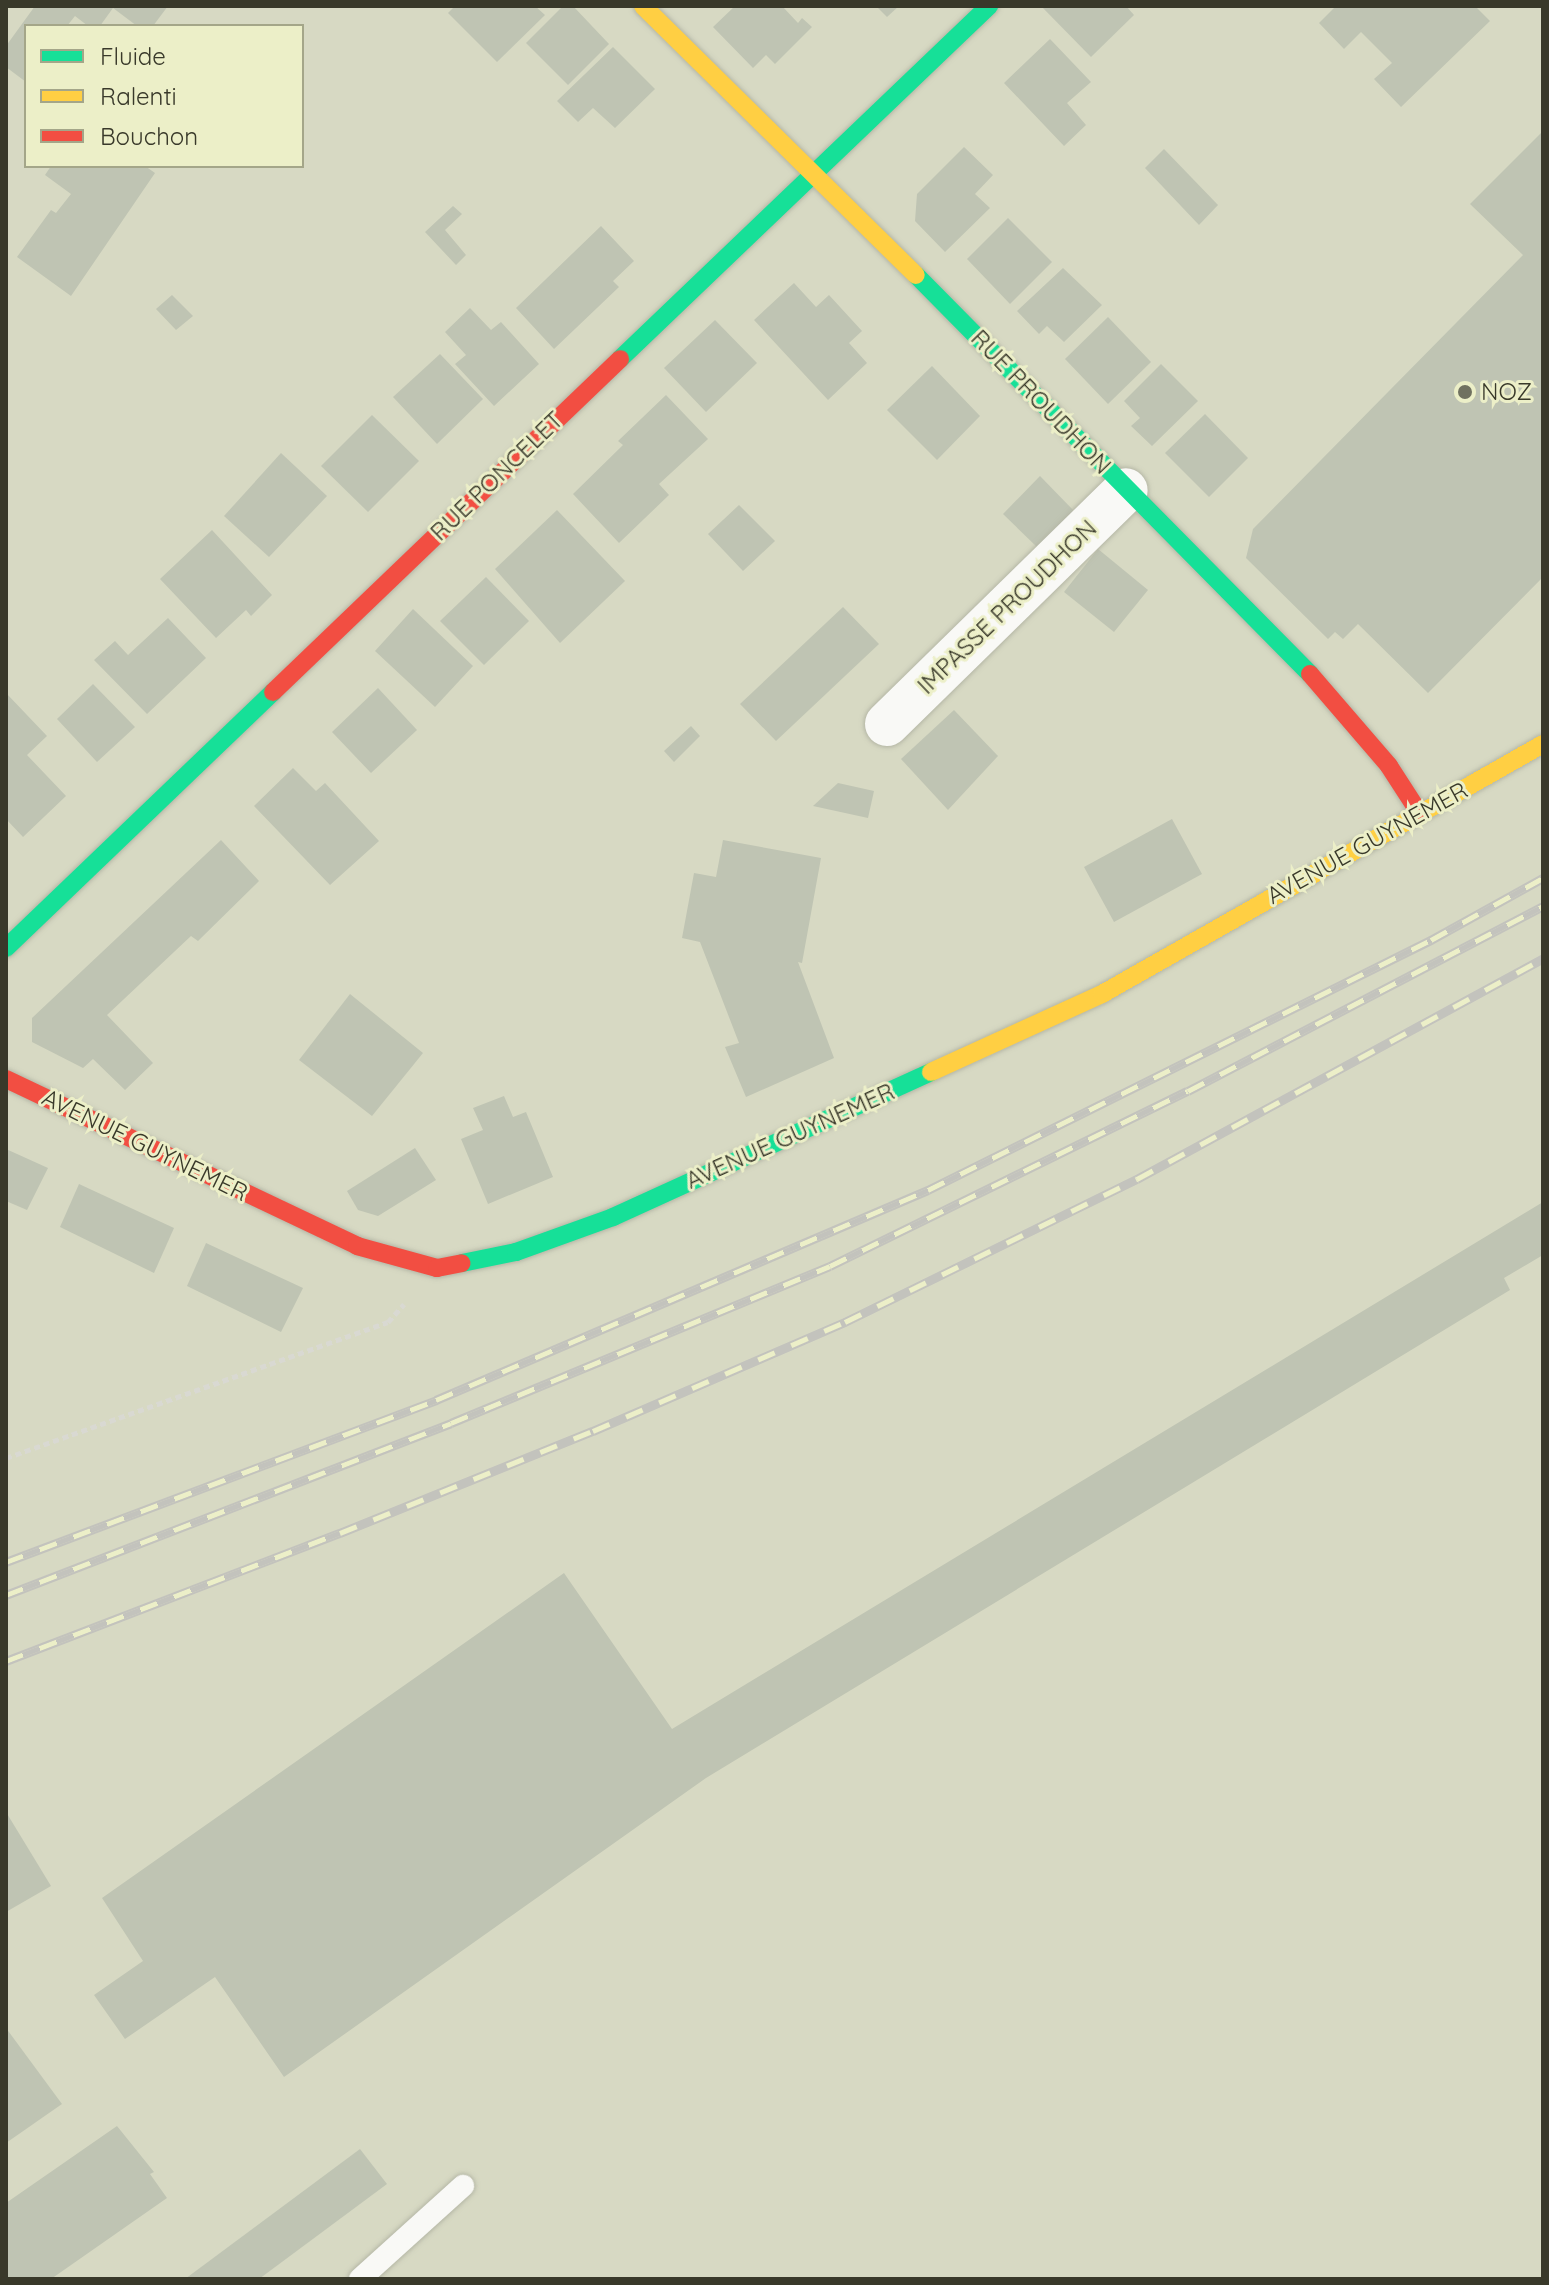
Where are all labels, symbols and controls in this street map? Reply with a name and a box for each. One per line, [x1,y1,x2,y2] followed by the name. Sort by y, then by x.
[24,24,304,168] legend
[100,41,166,71] text: Fluide
[100,81,177,111] text: Ralenti
[100,121,198,151] text: Bouchon
[965,324,1117,480] street label: RUE PROUDHON
[1481,378,1532,406] place label: NOZ
[1456,383,1474,401] marker: NOZ
[425,405,569,547] street label: RUE PONCELET
[911,514,1103,700] street label: IMPASSE PROUDHON
[1261,776,1473,910] street label: AVENUE GUYNEMER
[681,1077,899,1195] street label: AVENUE GUYNEMER
[37,1083,253,1207] street label: AVENUE GUYNEMER

